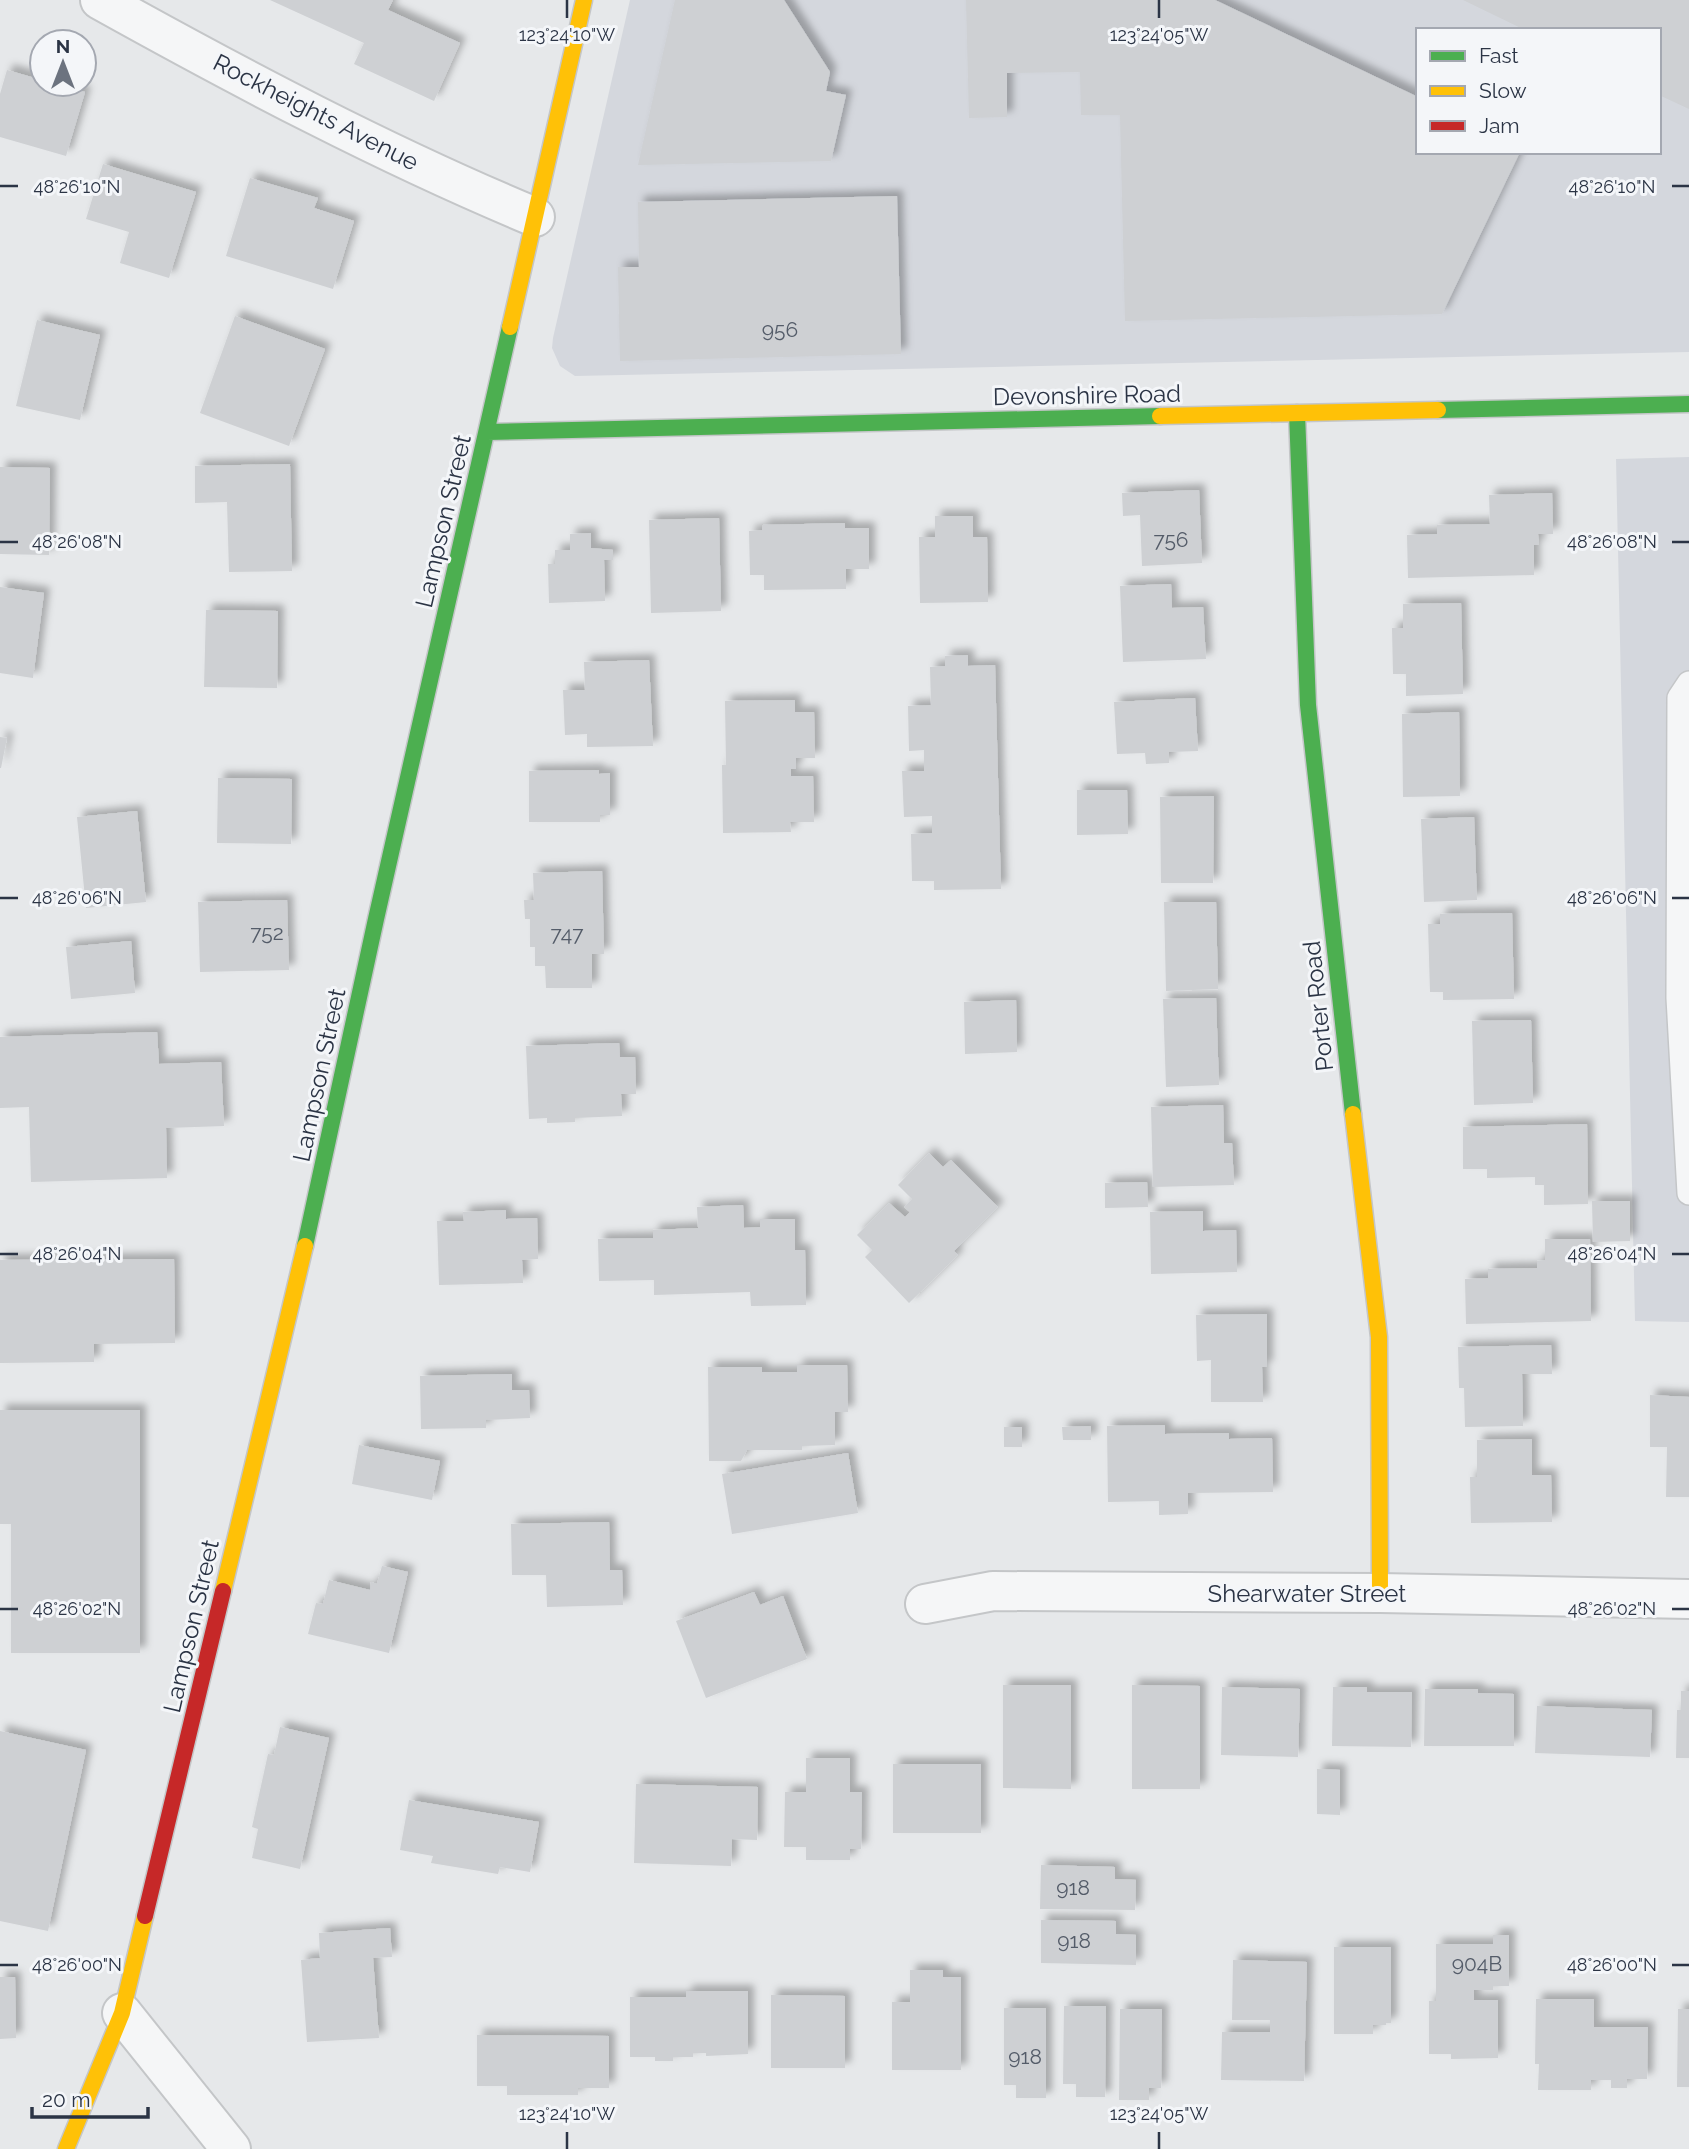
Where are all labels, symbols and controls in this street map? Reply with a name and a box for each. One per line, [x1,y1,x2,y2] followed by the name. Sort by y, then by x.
[519,24,615,45] text: 123°24'10"W
[1110,24,1208,45] text: 123°24'05"W
[28,28,98,98] north arrow
[1416,28,1661,154] legend
[56,35,70,57] text: N
[1479,43,1519,68] text: Fast
[208,48,424,176] street label: Rockheights Avenue
[1479,78,1527,103] text: Slow
[1479,113,1520,138] text: Jam
[34,176,120,197] text: 48°26'10"N
[1569,176,1655,197] text: 48°26'10"N
[762,317,798,342] house number: 956
[993,379,1181,411] street label: Devonshire Road
[409,432,477,610] street label: Lampson Street
[1153,527,1189,552] house number: 756
[32,531,122,552] text: 48°26'08"N
[1567,531,1657,552] text: 48°26'08"N
[32,887,122,908] text: 48°26'06"N
[1567,887,1657,908] text: 48°26'06"N
[250,920,284,945] house number: 752
[551,921,584,946] house number: 747
[1297,939,1339,1073] street label: Porter Road
[286,986,352,1164] street label: Lampson Street
[33,1243,121,1264] text: 48°26'04"N
[1568,1243,1656,1264] text: 48°26'04"N
[157,1537,225,1715] street label: Lampson Street
[1208,1579,1406,1608] street label: Shearwater Street
[33,1598,121,1619] text: 48°26'02"N
[1568,1598,1656,1619] text: 48°26'02"N
[1056,1875,1090,1900] house number: 918
[1057,1928,1091,1953] house number: 918
[1452,1951,1502,1976] house number: 904B
[32,1954,122,1975] text: 48°26'00"N
[1567,1954,1657,1975] text: 48°26'00"N
[1008,2044,1042,2069] house number: 918
[32,2076,147,2120] scale bar
[42,2087,90,2112] text: 20 m
[519,2103,615,2124] text: 123°24'10"W
[1110,2103,1208,2124] text: 123°24'05"W

